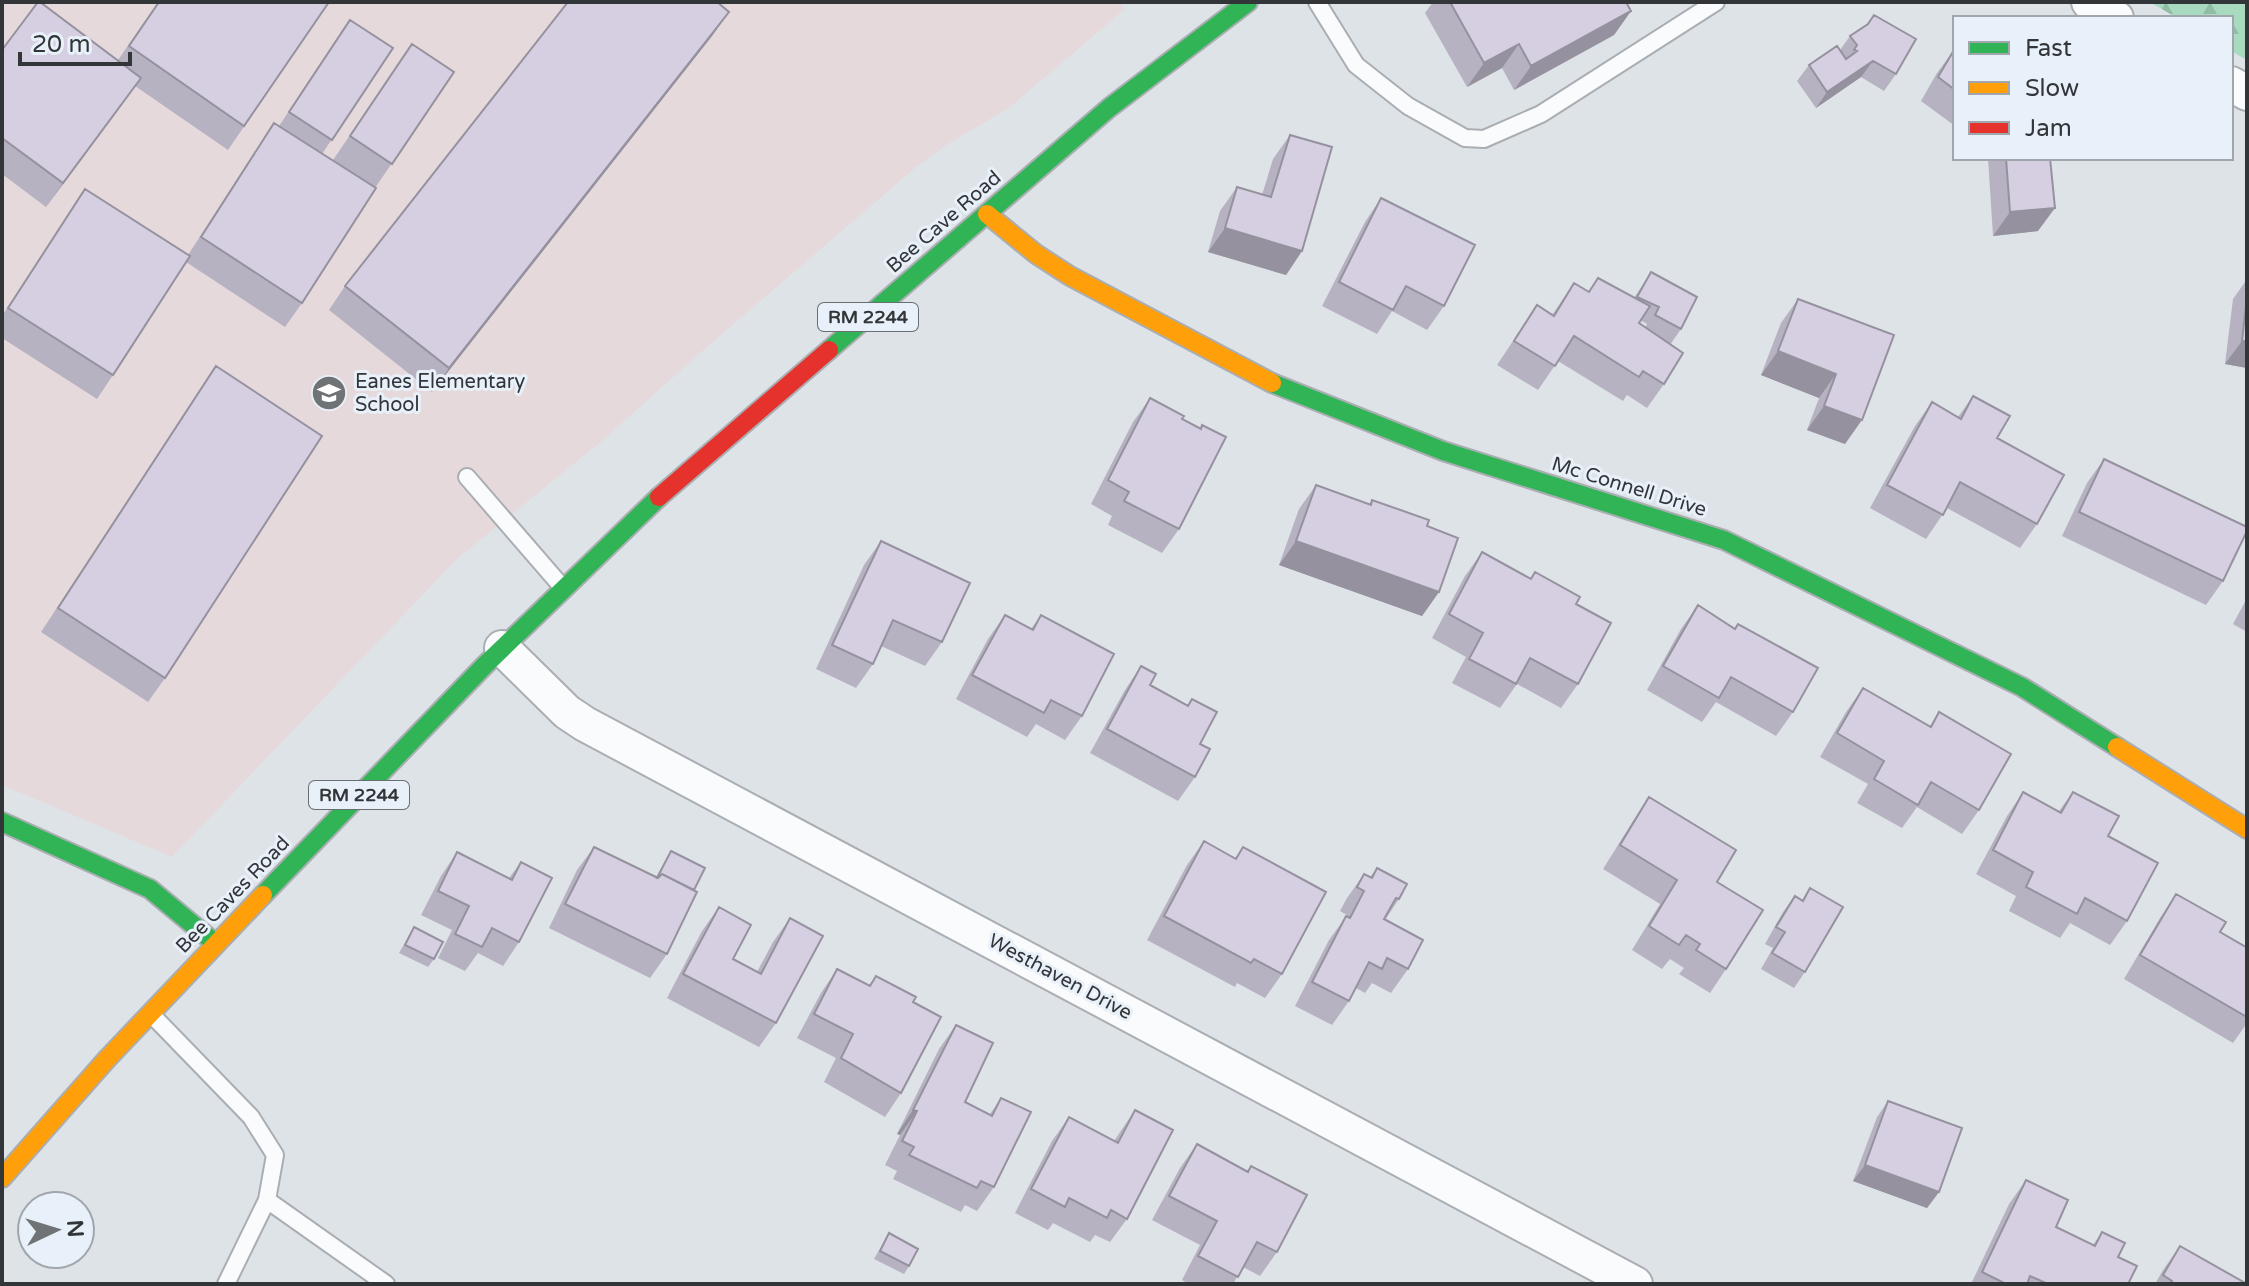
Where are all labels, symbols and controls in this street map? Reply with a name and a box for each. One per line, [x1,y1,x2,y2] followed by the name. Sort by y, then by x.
[20,16,130,66] scale bar
[1953,16,2233,160] legend
[32,30,90,59] text: 20 m
[2025,34,2072,63] text: Fast
[2025,74,2079,103] text: Slow
[2025,114,2072,143] text: Jam
[882,166,1006,278] street label: Bee Cave Road
[818,303,918,331] road number: RM 2244
[355,370,525,417] place label: Eanes Elementary School
[310,374,348,412] school or university icon: Eanes Elementary School
[1549,452,1709,522] street label: Mc Connell Drive
[309,781,409,809] road number: RM 2244
[171,831,295,959] street label: Bee Caves Road
[984,929,1136,1025] street label: Westhaven Drive
[16,1190,96,1270] north arrow
[61,1219,89,1238] text: N

